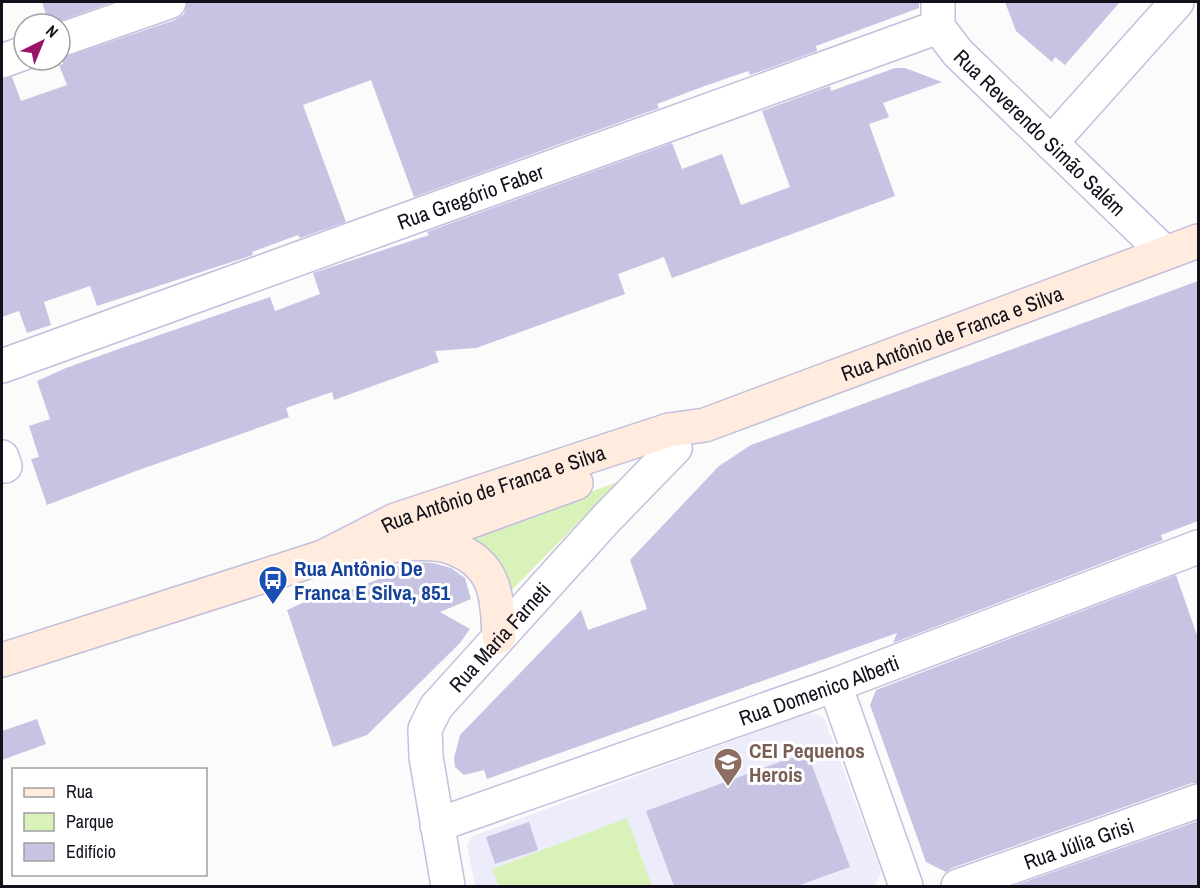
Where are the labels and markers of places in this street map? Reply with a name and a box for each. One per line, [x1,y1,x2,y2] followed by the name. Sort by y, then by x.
[294,554,450,607] place label: Rua Antônio De Franca E Silva, 851
[257,564,289,606] bus stop icon: Rua Antônio De Franca E Silva, 851
[749,736,865,789] place label: CEI Pequenos Herois
[712,746,744,788] school or university icon: CEI Pequenos Herois

